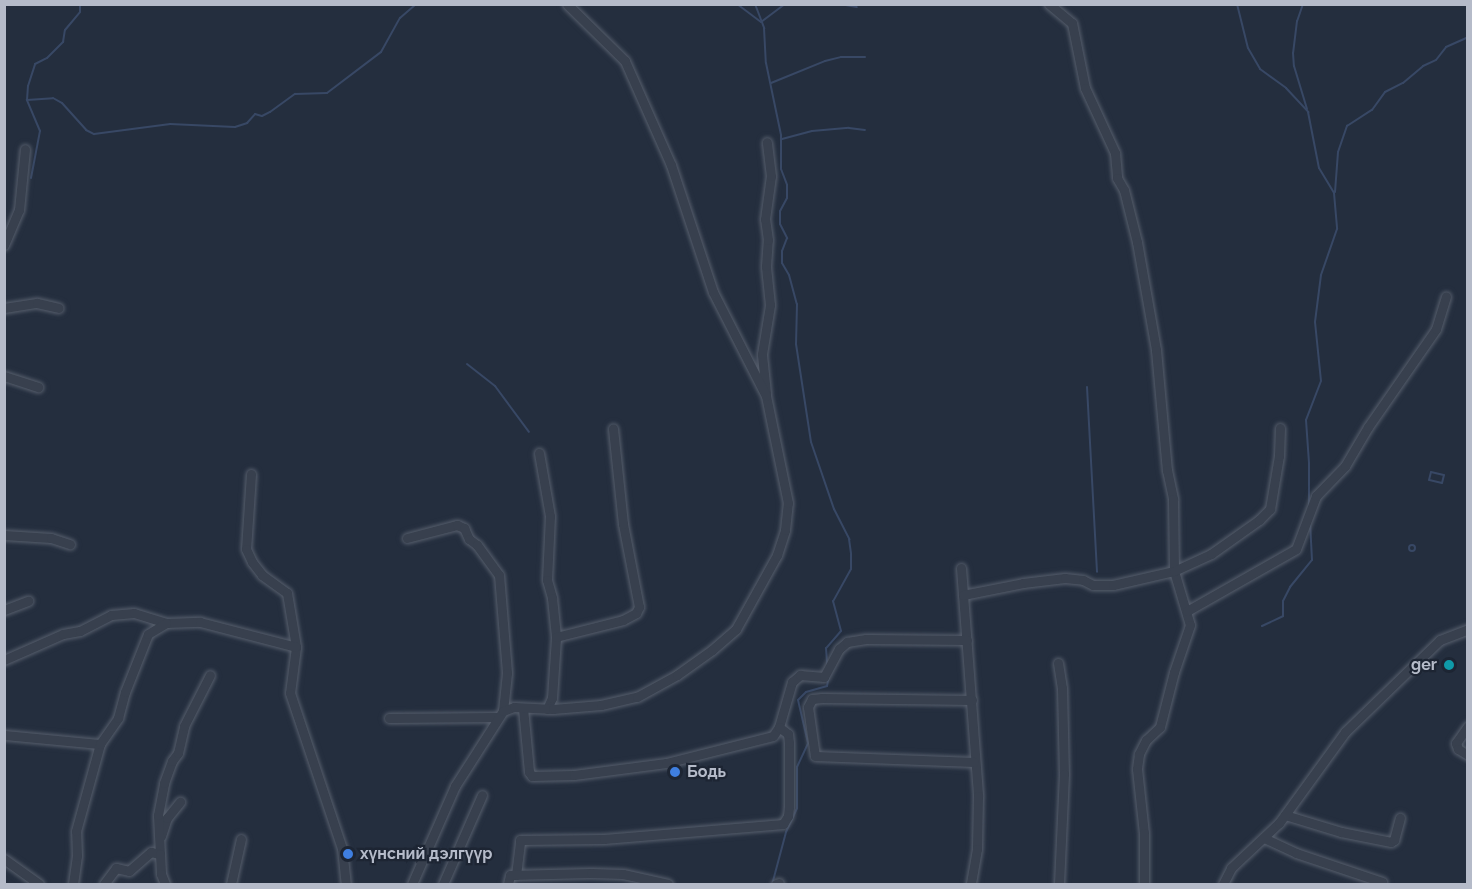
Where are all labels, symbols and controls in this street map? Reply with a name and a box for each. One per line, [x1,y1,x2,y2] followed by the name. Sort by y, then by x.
[1411,655,1437,675] place label: ger
[1442,658,1456,672] marker: ger
[687,762,726,782] place label: Бодь
[668,765,682,779] marker: Бодь
[360,844,492,864] place label: хүнсний дэлгүүр
[341,847,355,861] marker: хүнсний дэлгүүр

